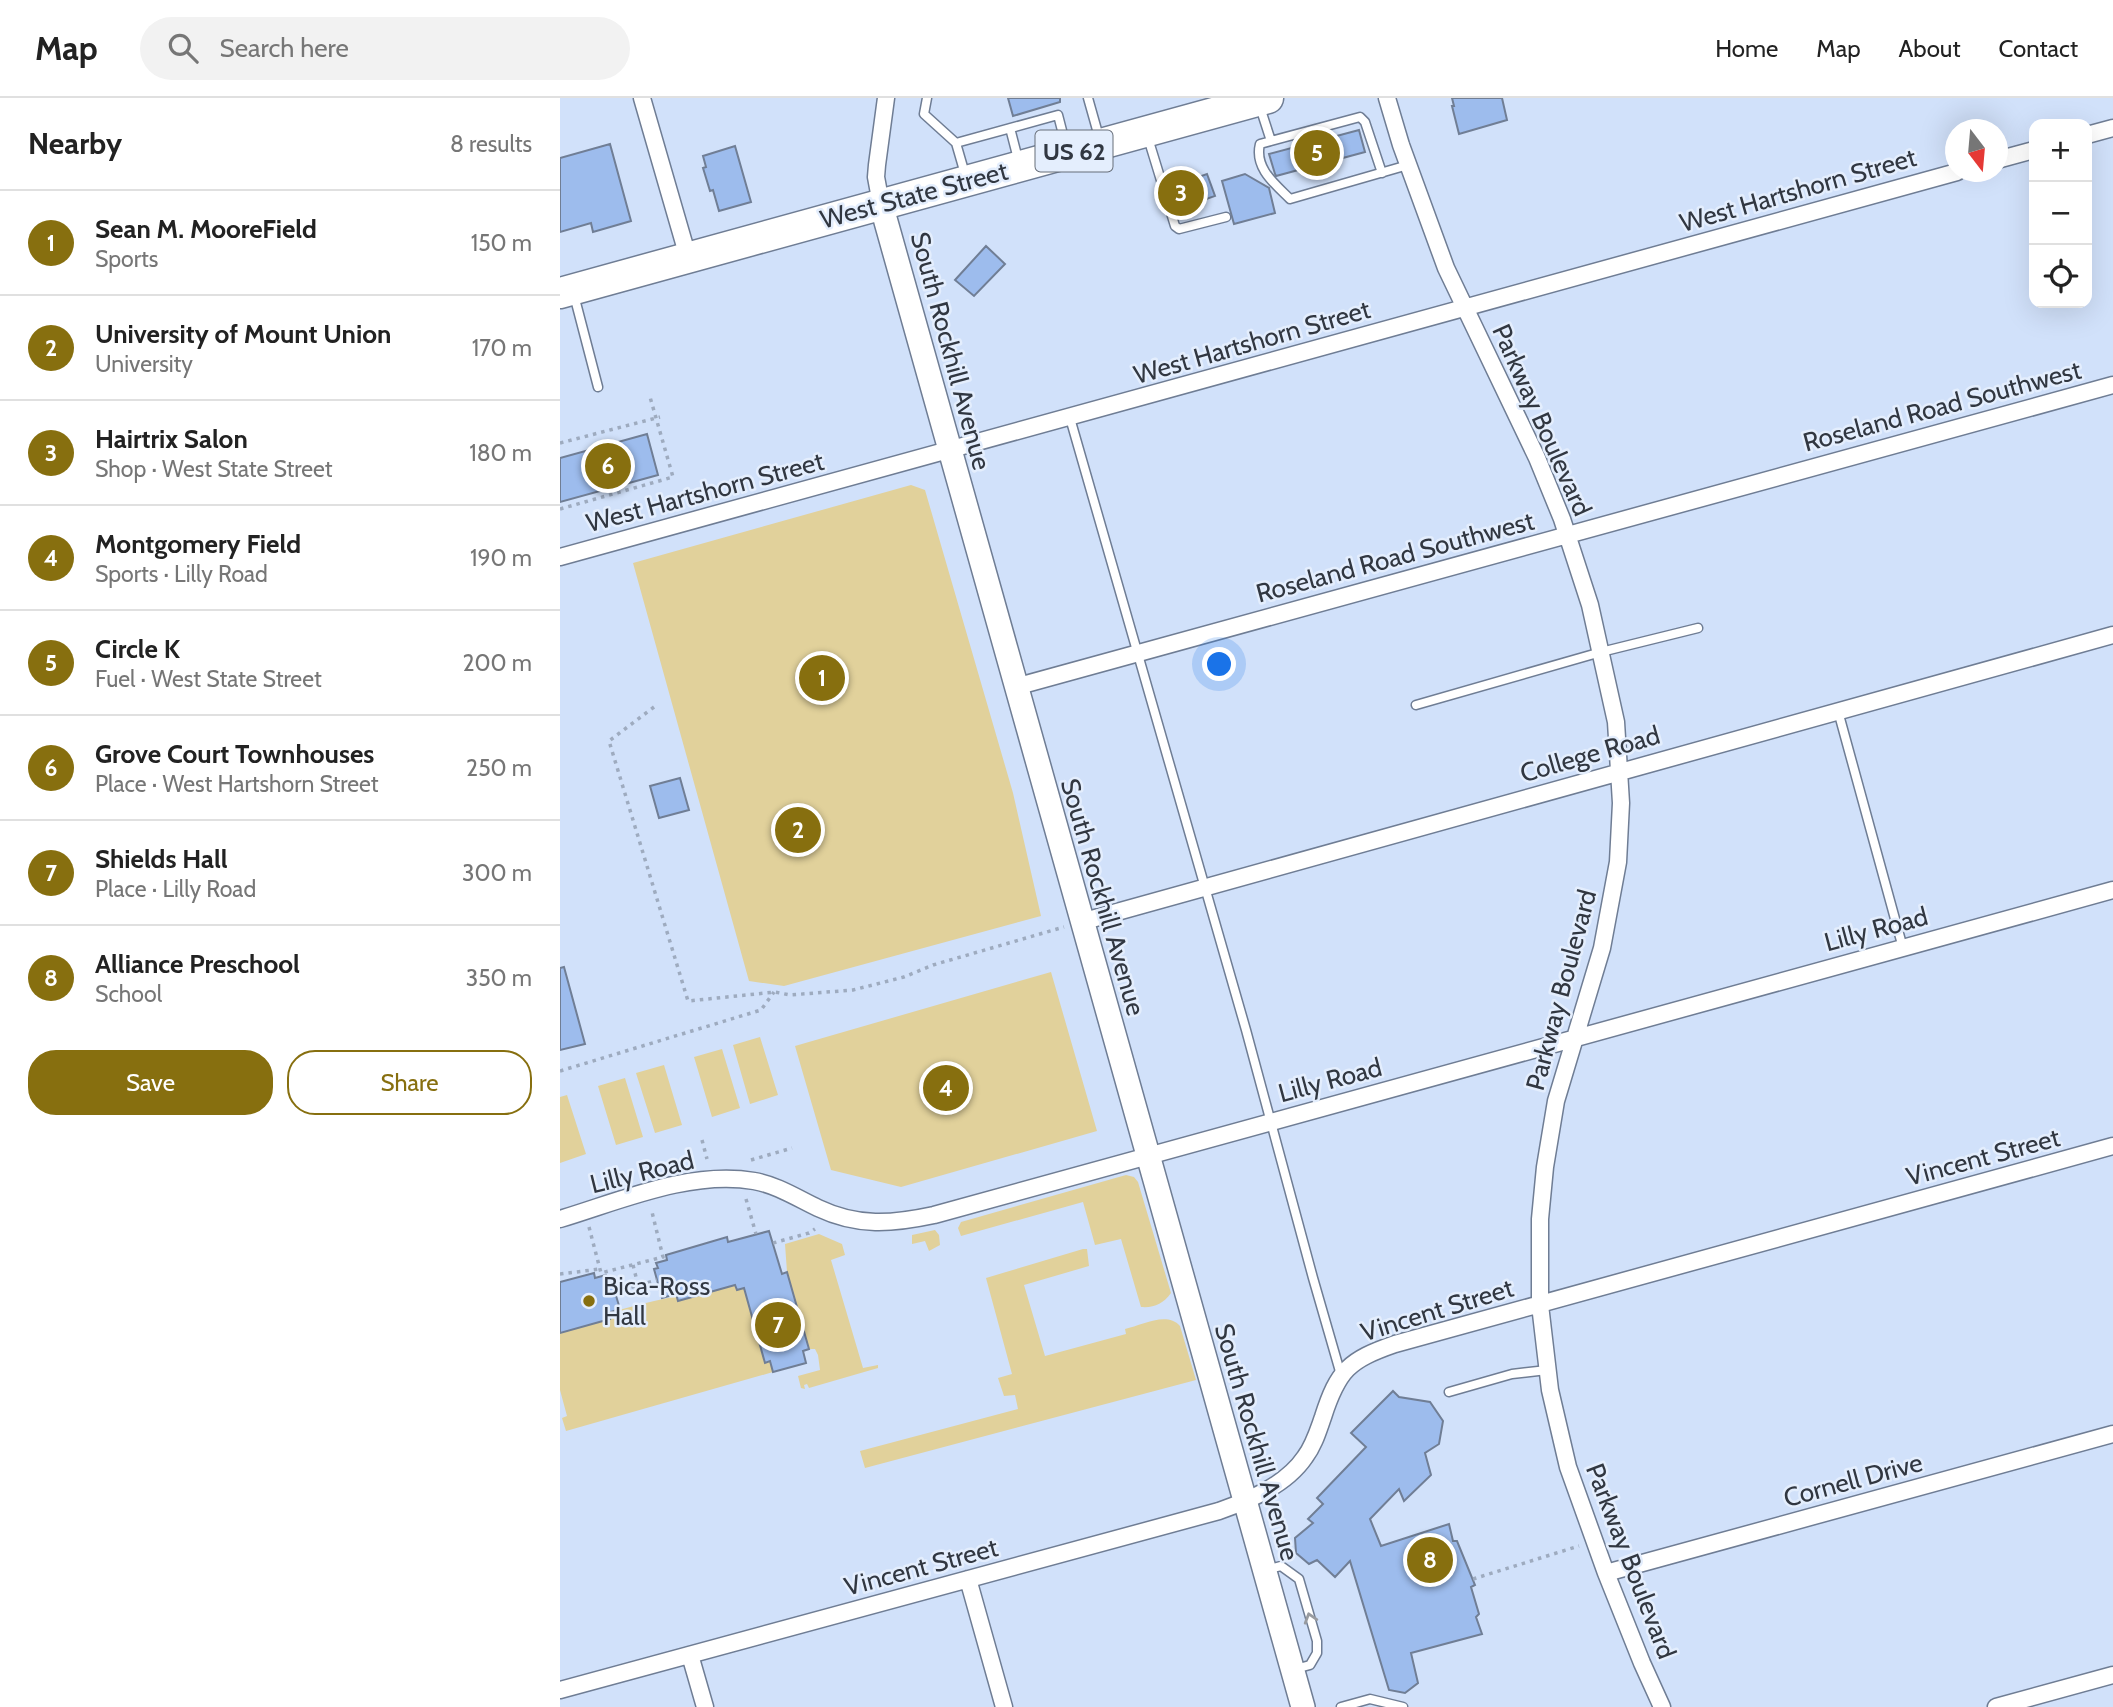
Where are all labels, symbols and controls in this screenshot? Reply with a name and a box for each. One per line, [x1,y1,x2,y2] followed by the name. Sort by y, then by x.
[140,17,630,80] search box
[35,28,98,68] text: Map
[164,29,202,67] icon: search
[220,32,349,64] text: Search here
[1715,34,1778,63] text: Home
[1816,34,1861,63] text: Map
[1899,34,1961,63] text: About
[1999,34,2078,63] text: Contact
[1945,119,2008,182] north arrow
[2029,119,2092,308] map controls
[2029,119,2092,182] button: +
[28,125,122,162] text: Nearby
[1294,127,1340,179] pin: 5
[450,130,532,158] text: 8 results
[1036,130,1112,172] road number: US 62
[1676,141,1920,239] street label: West Hartshorn Street
[817,155,1011,235] street label: West State Street
[1158,167,1204,219] pin: 3
[2029,182,2092,245] button: −
[95,213,317,245] text: Sean M. MooreField
[47,229,55,257] text: 1
[471,229,532,257] text: 150 m
[904,229,998,473] street label: South Rockhill Avenue
[95,245,158,273] text: Sports
[2029,245,2092,308] button: locate
[1130,293,1374,391] street label: West Hartshorn Street
[95,318,391,350] text: University of Mount Union
[1485,319,1599,521] street label: Parkway Boulevard
[45,334,57,362] text: 2
[472,334,532,362] text: 170 m
[95,350,193,378] text: University
[1799,353,2085,459] street label: Roseland Road Southwest
[95,423,248,455] text: Hairtrix Salon
[45,439,57,467] text: 3
[469,439,532,467] text: 180 m
[585,440,631,492] pin: 6
[583,445,827,539] street label: West Hartshorn Street
[95,455,333,483] text: Shop · West State Street
[1252,504,1538,610] street label: Roseland Road Southwest
[95,528,301,560] text: Montgomery Field
[44,544,58,572] text: 4
[470,544,532,572] text: 190 m
[95,560,268,588] text: Sports · Lilly Road
[95,633,180,665] text: Circle K
[1202,647,1236,681] your location
[45,649,57,677] text: 5
[462,649,532,677] text: 200 m
[799,652,845,704] pin: 1
[95,665,322,693] text: Fuel · West State Street
[1516,719,1664,789] street label: College Road
[95,738,374,770] text: Grove Court Townhouses
[45,754,57,782] text: 6
[466,754,532,782] text: 250 m
[95,770,379,798] text: Place · West Hartshorn Street
[1054,775,1152,1019] street label: South Rockhill Avenue
[775,804,821,856] pin: 2
[95,843,228,875] text: Shields Hall
[45,859,57,887] text: 7
[462,859,532,887] text: 300 m
[95,875,256,903] text: Place · Lilly Road
[1519,886,1603,1094] street label: Parkway Boulevard
[1821,900,1931,958] street label: Lilly Road
[95,948,300,980] text: Alliance Preschool
[44,964,58,992] text: 8
[466,964,532,992] text: 350 m
[95,980,162,1008] text: School
[28,1050,273,1115] button: Save
[287,1050,532,1115] button: Share
[1275,1051,1385,1109] street label: Lilly Road
[923,1062,969,1114] pin: 4
[1903,1121,2064,1193] street label: Vincent Street
[587,1144,697,1200] street label: Lilly Road
[603,1270,710,1332] place label: Bica-Ross Hall
[1357,1272,1517,1348] street label: Vincent Street
[581,1293,597,1309] marker: Bica-Ross Hall
[755,1299,801,1351] pin: 7
[1208,1320,1306,1564] street label: South Rockhill Avenue
[1780,1446,1926,1514] street label: Cornell Drive
[1579,1459,1683,1663] street label: Parkway Boulevard
[841,1531,1002,1603] street label: Vincent Street
[1407,1534,1453,1586] pin: 8
[1304,1612,1319,1624] one-way arrow

